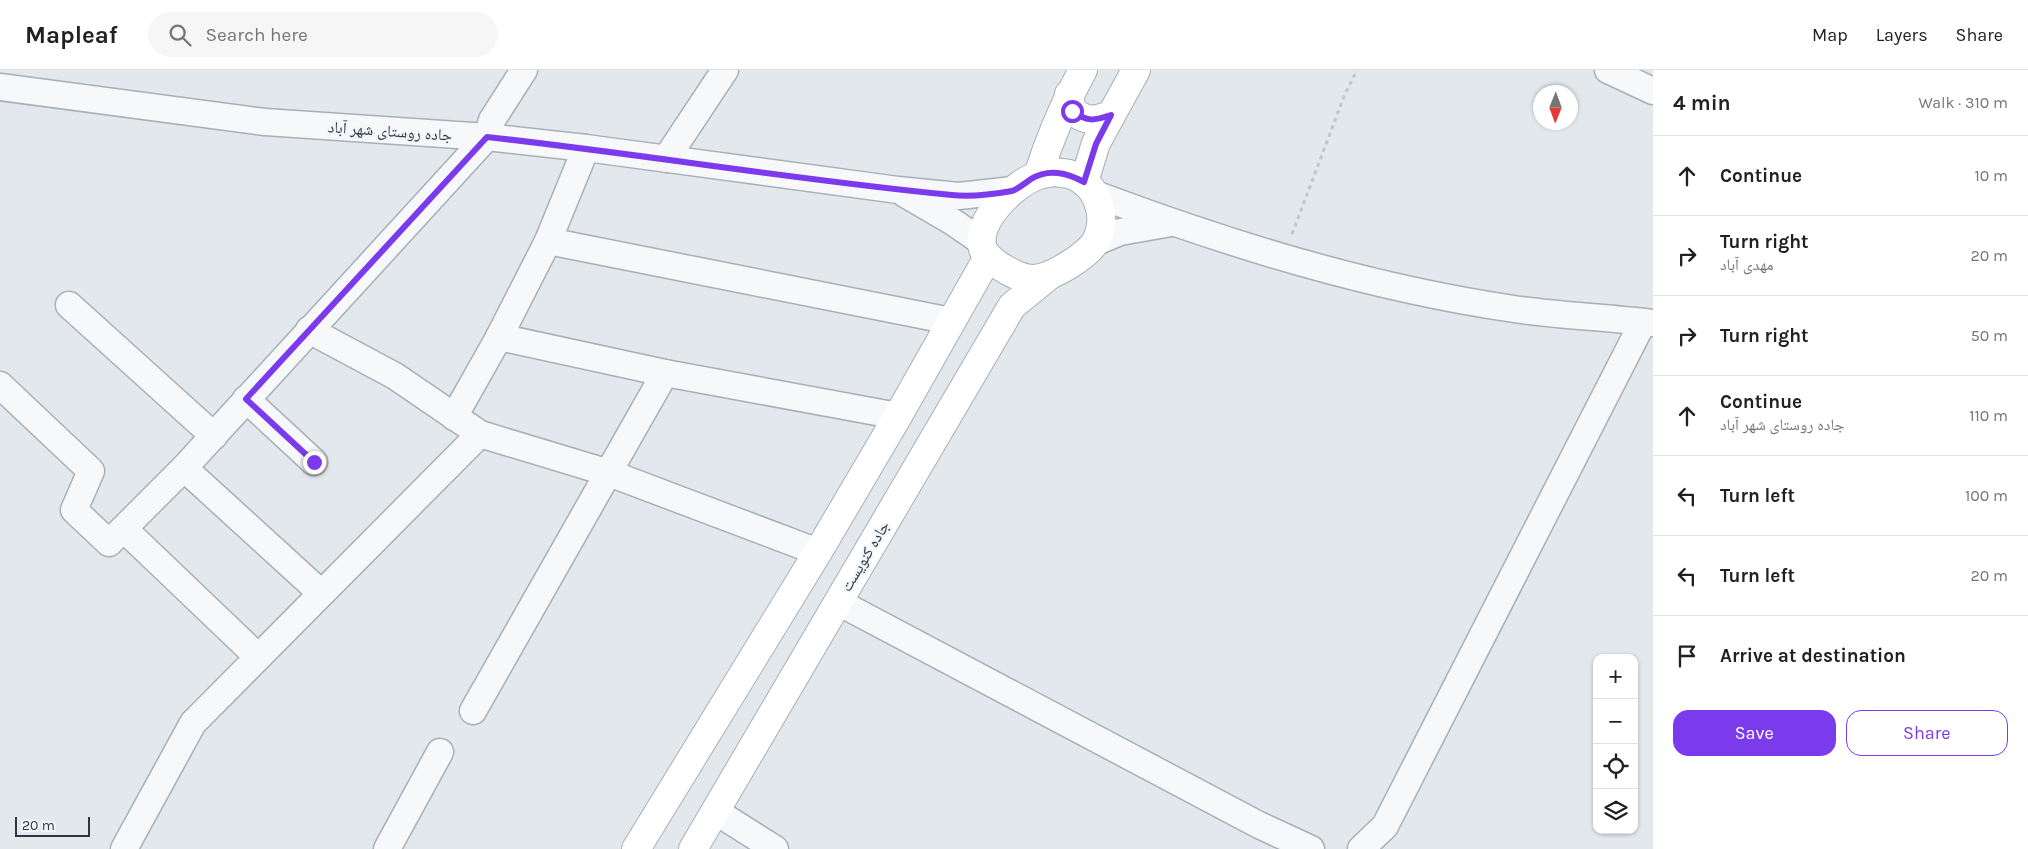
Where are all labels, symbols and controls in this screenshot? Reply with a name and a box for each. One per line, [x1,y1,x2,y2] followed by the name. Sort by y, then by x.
[148,12,498,57] search box
[25,21,118,49] text: Mapleaf
[166,21,194,49] icon: search
[206,24,308,46] text: Search here
[1812,24,1848,46] text: Map
[1876,24,1928,46] text: Layers
[1956,24,2003,46] text: Share
[1533,85,1578,130] north arrow
[1673,91,1731,115] text: 4 min
[1918,93,2008,112] text: Walk · 310 m
[1061,100,1084,123] route start
[327,117,453,146] street label: جاده روستای شهر آباد
[1673,162,1701,190] icon: ahead
[1720,165,1802,187] text: Continue
[1974,166,2008,185] text: 10 m
[1720,231,1809,253] text: Turn right
[1673,242,1701,270] icon: right
[1970,246,2008,265] text: 20 m
[1720,255,1774,274] text: مهدی آباد
[1673,322,1701,350] icon: right
[1720,325,1809,347] text: Turn right
[1971,326,2008,345] text: 50 m
[1720,391,1802,413] text: Continue
[1673,402,1701,430] icon: ahead
[1969,406,2008,425] text: 110 m
[1720,415,1845,434] text: جاده روستای شهر آباد
[303,451,326,474] route end
[1673,482,1701,510] icon: left
[1720,485,1795,507] text: Turn left
[1965,486,2008,505] text: 100 m
[836,517,894,595] street label: جاده کنویست
[1673,562,1701,590] icon: left
[1720,565,1795,587] text: Turn left
[1970,566,2008,585] text: 20 m
[1673,642,1701,670] icon: arrive
[1720,645,1906,667] text: Arrive at destination
[1593,654,1638,834] map controls
[1593,654,1638,699] button: +
[1593,699,1638,744] button: −
[1673,710,1836,756] button: Save
[1846,710,2008,756] button: Share
[1593,744,1638,789] button: locate
[1593,789,1638,834] button: layers
[15,814,90,837] scale bar
[22,817,55,834] text: 20 m

